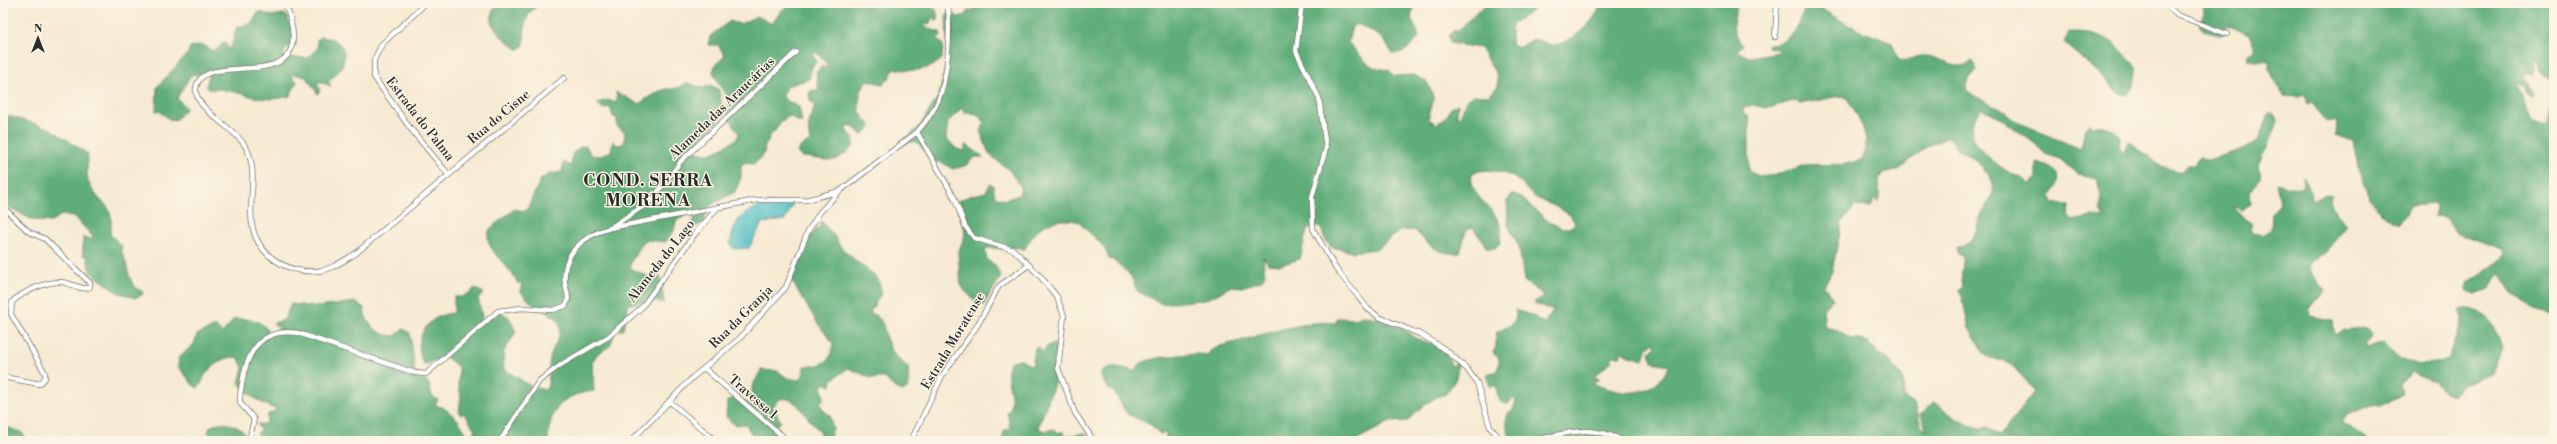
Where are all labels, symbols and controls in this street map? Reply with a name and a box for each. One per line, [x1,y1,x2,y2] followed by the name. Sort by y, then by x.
[18,18,58,58] north arrow
[34,22,43,36] text: N
[665,53,778,163] street label: Alameda das Araucárias
[382,74,458,164] street label: Estrada do Palma
[465,86,534,148] street label: Rua do Cisne
[583,170,713,212] district label: COND. SERRA MORENA
[623,216,698,306] street label: Alameda do Lago
[706,282,776,352] street label: Rua da Granja
[918,289,988,392] street label: Estrada Moratense
[725,371,781,423] street label: Travessa 1

